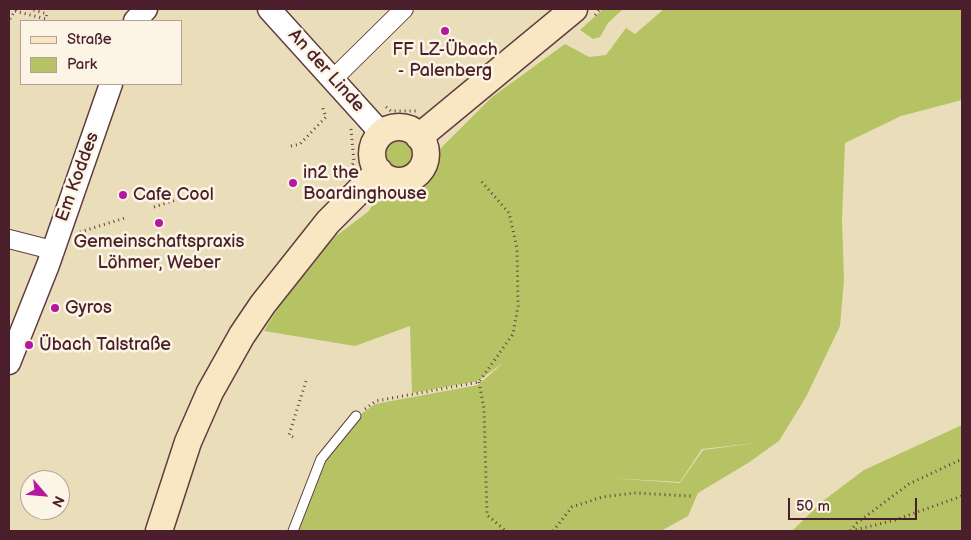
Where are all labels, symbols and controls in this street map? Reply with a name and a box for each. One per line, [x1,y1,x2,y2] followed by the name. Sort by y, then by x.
[20,20,182,85] legend
[283,25,369,117] street label: An der Linde
[439,25,451,37] marker: FF LZ-Übach - Palenberg
[67,30,112,49] text: Straße
[392,39,498,82] place label: FF LZ-Übach - Palenberg
[67,55,97,74] text: Park
[52,129,104,225] street label: Em Koddes
[303,162,427,204] place label: in2 the Boardinghouse
[287,177,299,189] marker: in2 the Boardinghouse
[133,184,214,206] place label: Cafe Cool
[117,189,129,201] marker: Cafe Cool
[153,217,165,229] marker: Gemeinschaftspraxis Löhmer, Weber
[74,231,244,274] place label: Gemeinschaftspraxis Löhmer, Weber
[65,297,112,319] place label: Gyros
[49,302,61,314] marker: Gyros
[39,334,171,356] place label: Übach Talstraße
[23,339,35,351] marker: Übach Talstraße
[20,470,70,520] north arrow
[791,488,920,520] scale bar
[48,493,68,510] text: N
[796,497,830,516] text: 50 m

